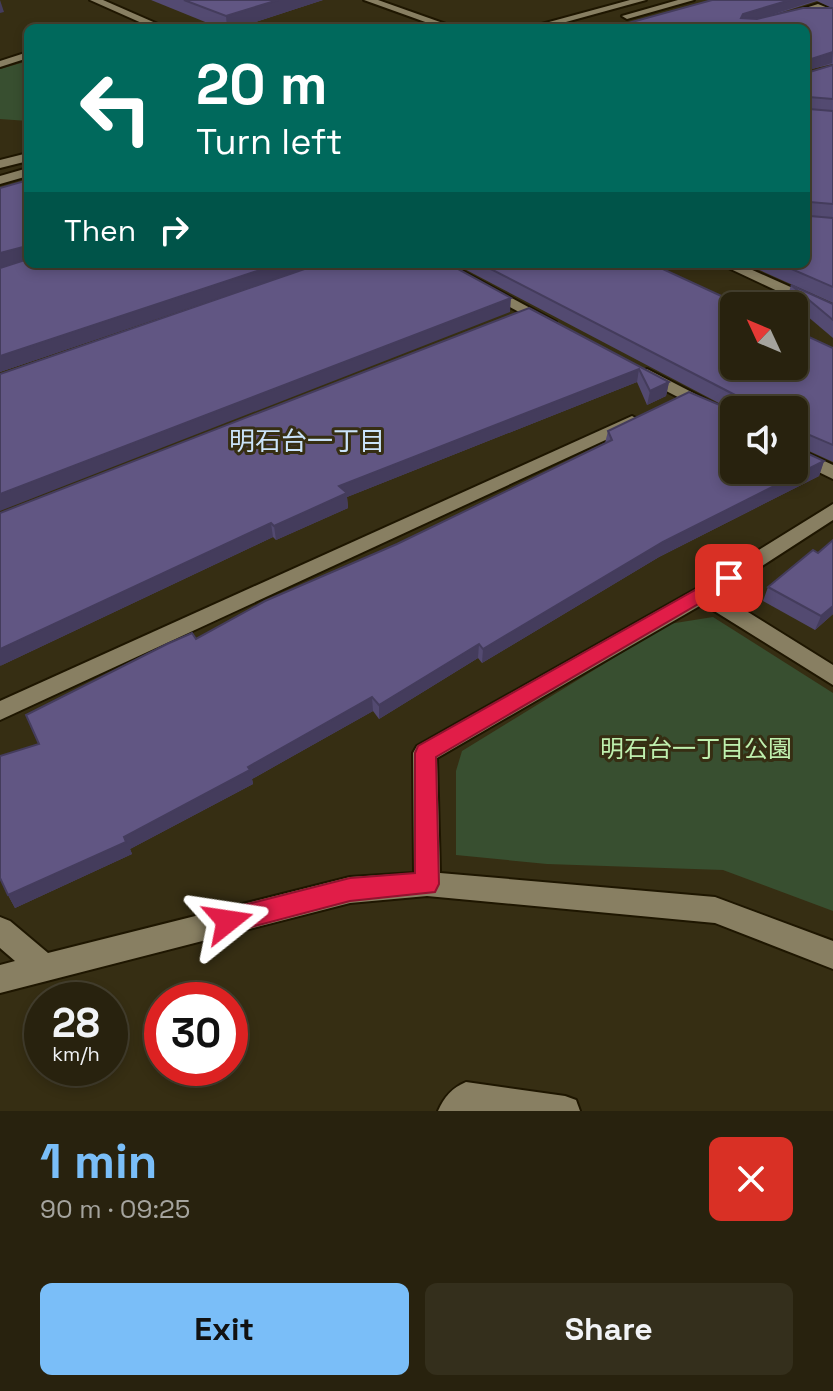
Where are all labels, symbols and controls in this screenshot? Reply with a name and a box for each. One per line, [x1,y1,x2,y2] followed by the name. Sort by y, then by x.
[196,49,328,120] text: 20 m
[64,56,168,160] icon: left
[196,119,343,165] text: Turn left
[152,208,196,252] icon: right
[64,211,136,250] text: Then
[720,292,808,380] north arrow
[720,292,808,484] map controls
[720,396,808,484] button: sound
[229,424,385,458] district label: 明石台一丁目
[695,544,763,612] pin
[707,556,751,600] icon: arrive
[600,733,792,764] park label: 明石台一丁目公園
[186,879,270,963] position arrow
[144,982,248,1086] speed limit sign: 30
[52,998,100,1049] text: 28
[52,1041,100,1067] text: km/h
[40,1131,157,1192] text: 1 min
[709,1137,793,1221] button: close
[40,1192,190,1226] text: 90 m · 09:25
[40,1283,409,1375] button: Exit
[425,1283,793,1375] button: Share

